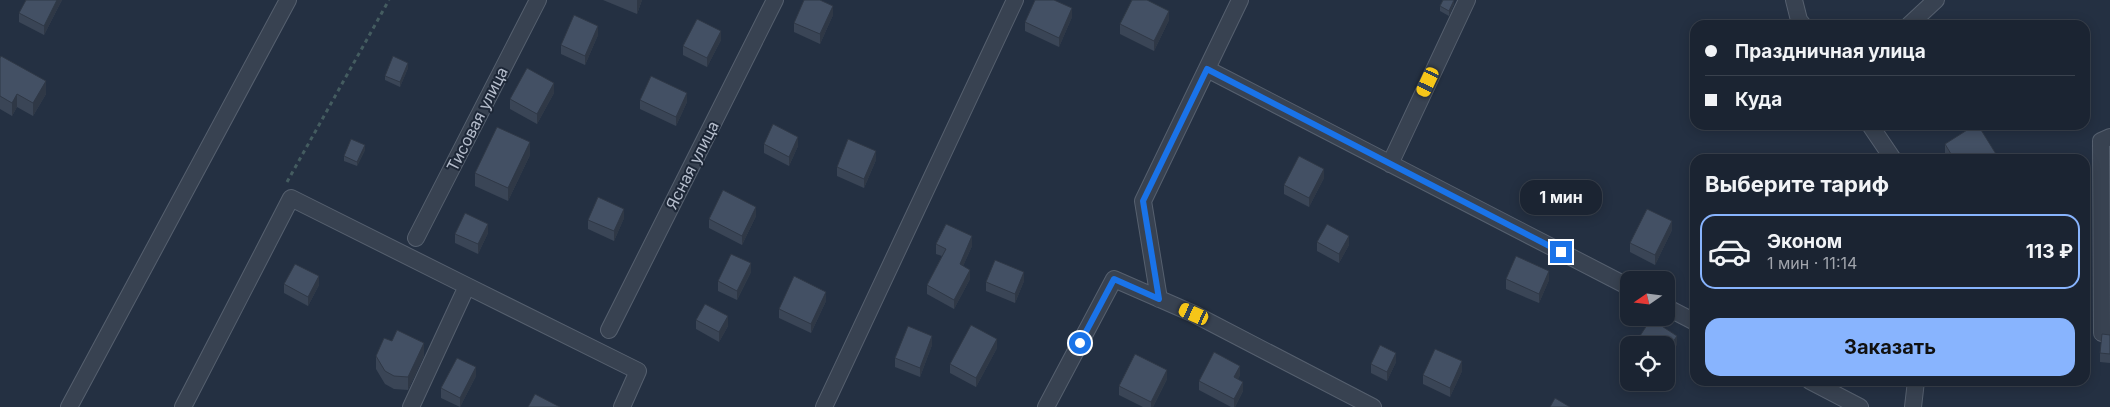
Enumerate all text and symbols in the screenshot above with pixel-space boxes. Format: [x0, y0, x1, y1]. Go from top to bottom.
text: Праздничная улица [1735, 40, 1926, 63]
street label: Тисовая улица [442, 63, 512, 175]
car [1414, 65, 1441, 99]
text: Куда [1735, 88, 1782, 111]
street label: Ясная улица [661, 117, 723, 213]
text: Выберите тариф [1705, 171, 1889, 197]
callout: 1 мин [1520, 180, 1602, 214]
text: 1 мин [1539, 187, 1583, 207]
icon: car [1707, 229, 1752, 274]
text: Эконом [1767, 230, 1842, 253]
text: 113 ₽ [2026, 240, 2073, 263]
route end [1550, 241, 1572, 263]
text: 1 мин · 11:14 [1767, 253, 1857, 273]
north arrow [1620, 271, 1675, 326]
map controls [1620, 271, 1675, 391]
car [1177, 301, 1210, 327]
button: Заказать [1705, 318, 2075, 376]
route start [1069, 332, 1091, 354]
button: locate [1620, 336, 1675, 391]

